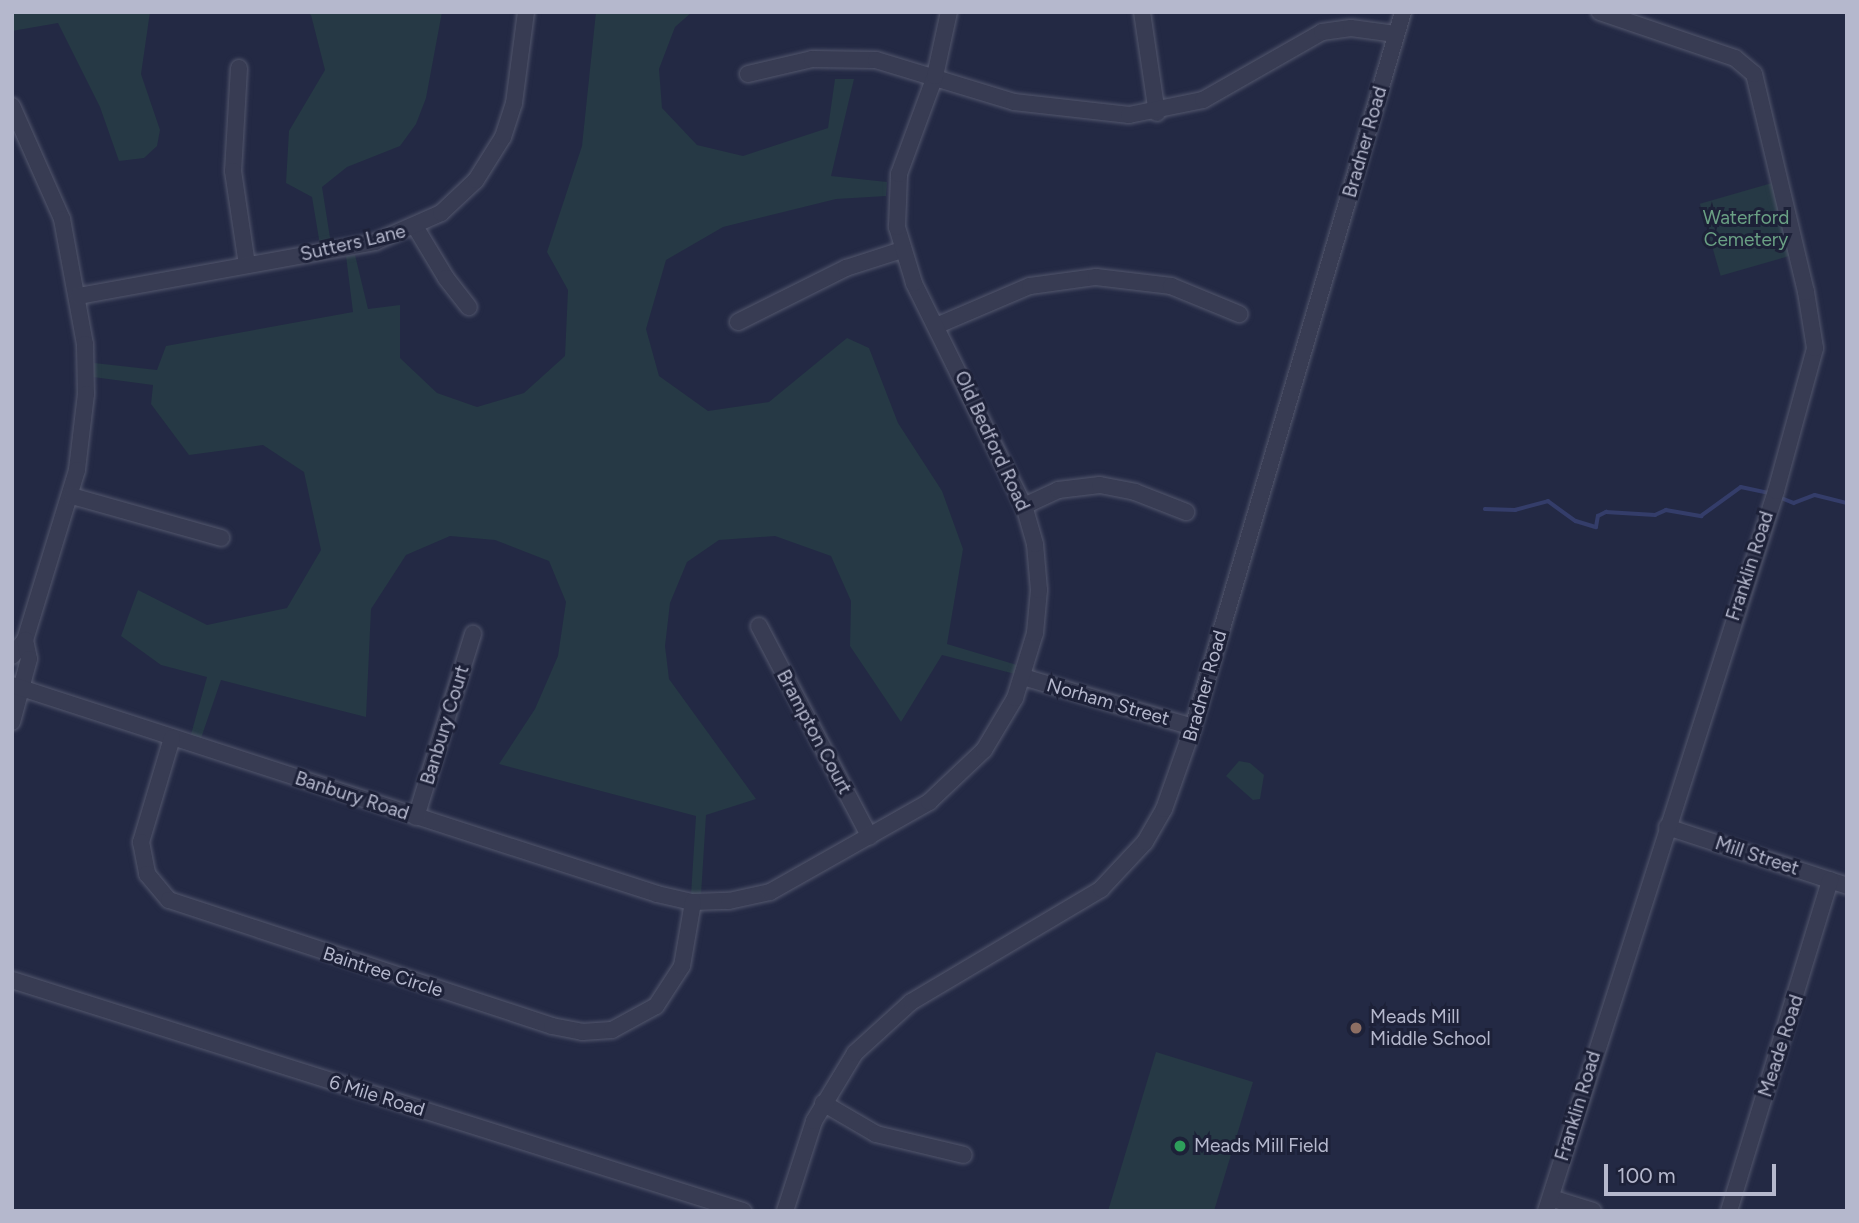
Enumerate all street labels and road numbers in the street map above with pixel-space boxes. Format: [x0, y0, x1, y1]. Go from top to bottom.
street label: Bradner Road [1338, 84, 1392, 200]
street label: Sutters Lane [298, 220, 408, 266]
street label: Old Bedford Road [950, 367, 1034, 515]
street label: Franklin Road [1722, 508, 1778, 624]
street label: Bradner Road [1178, 628, 1232, 744]
street label: Banbury Court [416, 663, 474, 787]
street label: Brampton Court [772, 666, 856, 798]
street label: Norham Street [1044, 674, 1172, 730]
street label: Banbury Road [292, 767, 412, 825]
street label: Mill Street [1712, 832, 1802, 880]
street label: Baintree Circle [320, 942, 446, 1002]
street label: Meade Road [1754, 992, 1808, 1100]
street label: Franklin Road [1550, 1048, 1606, 1164]
street label: 6 Mile Road [326, 1071, 428, 1121]

